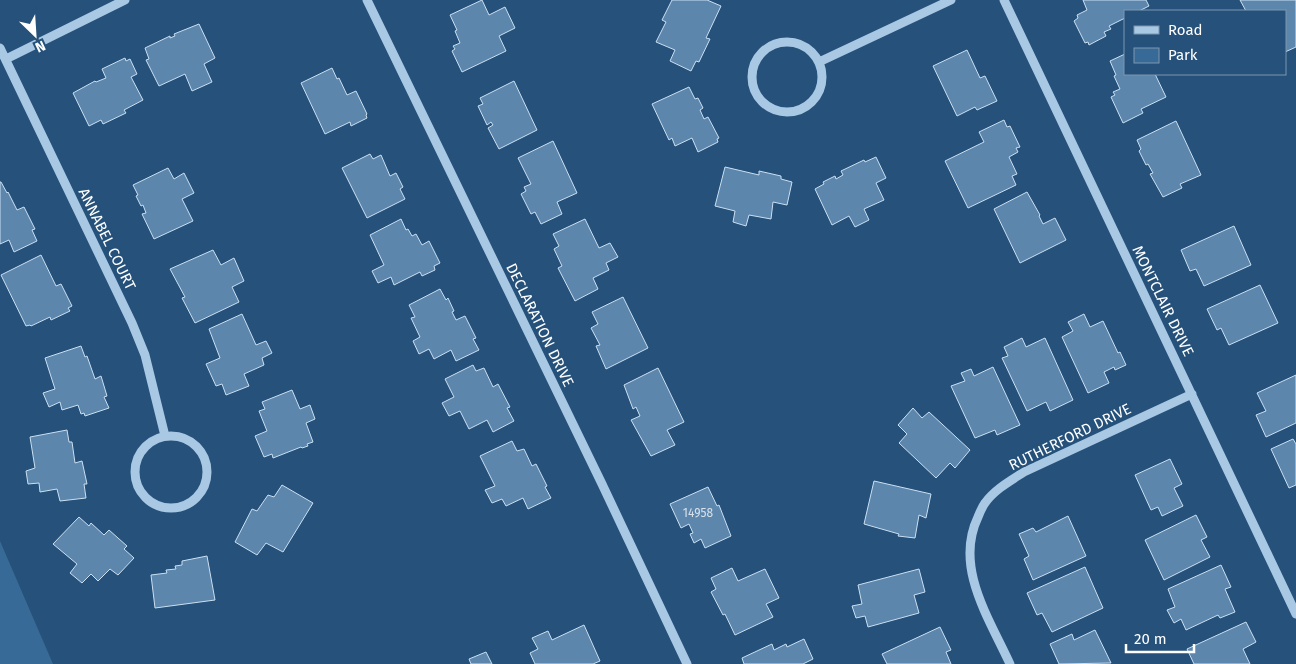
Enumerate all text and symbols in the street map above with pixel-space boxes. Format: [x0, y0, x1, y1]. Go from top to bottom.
north arrow [10, 10, 60, 60]
legend [1124, 10, 1286, 75]
text: Road [1168, 21, 1203, 39]
text: N [32, 37, 48, 56]
text: Park [1168, 46, 1198, 64]
street label: ANNABEL COURT [75, 185, 140, 293]
street label: MONTCLAIR DRIVE [1128, 243, 1198, 359]
street label: DECLARATION DRIVE [502, 260, 578, 390]
street label: RUTHERFORD DRIVE [1006, 400, 1134, 474]
house number: 14958 [683, 506, 714, 520]
scale bar [1126, 622, 1194, 654]
text: 20 m [1134, 630, 1167, 648]

